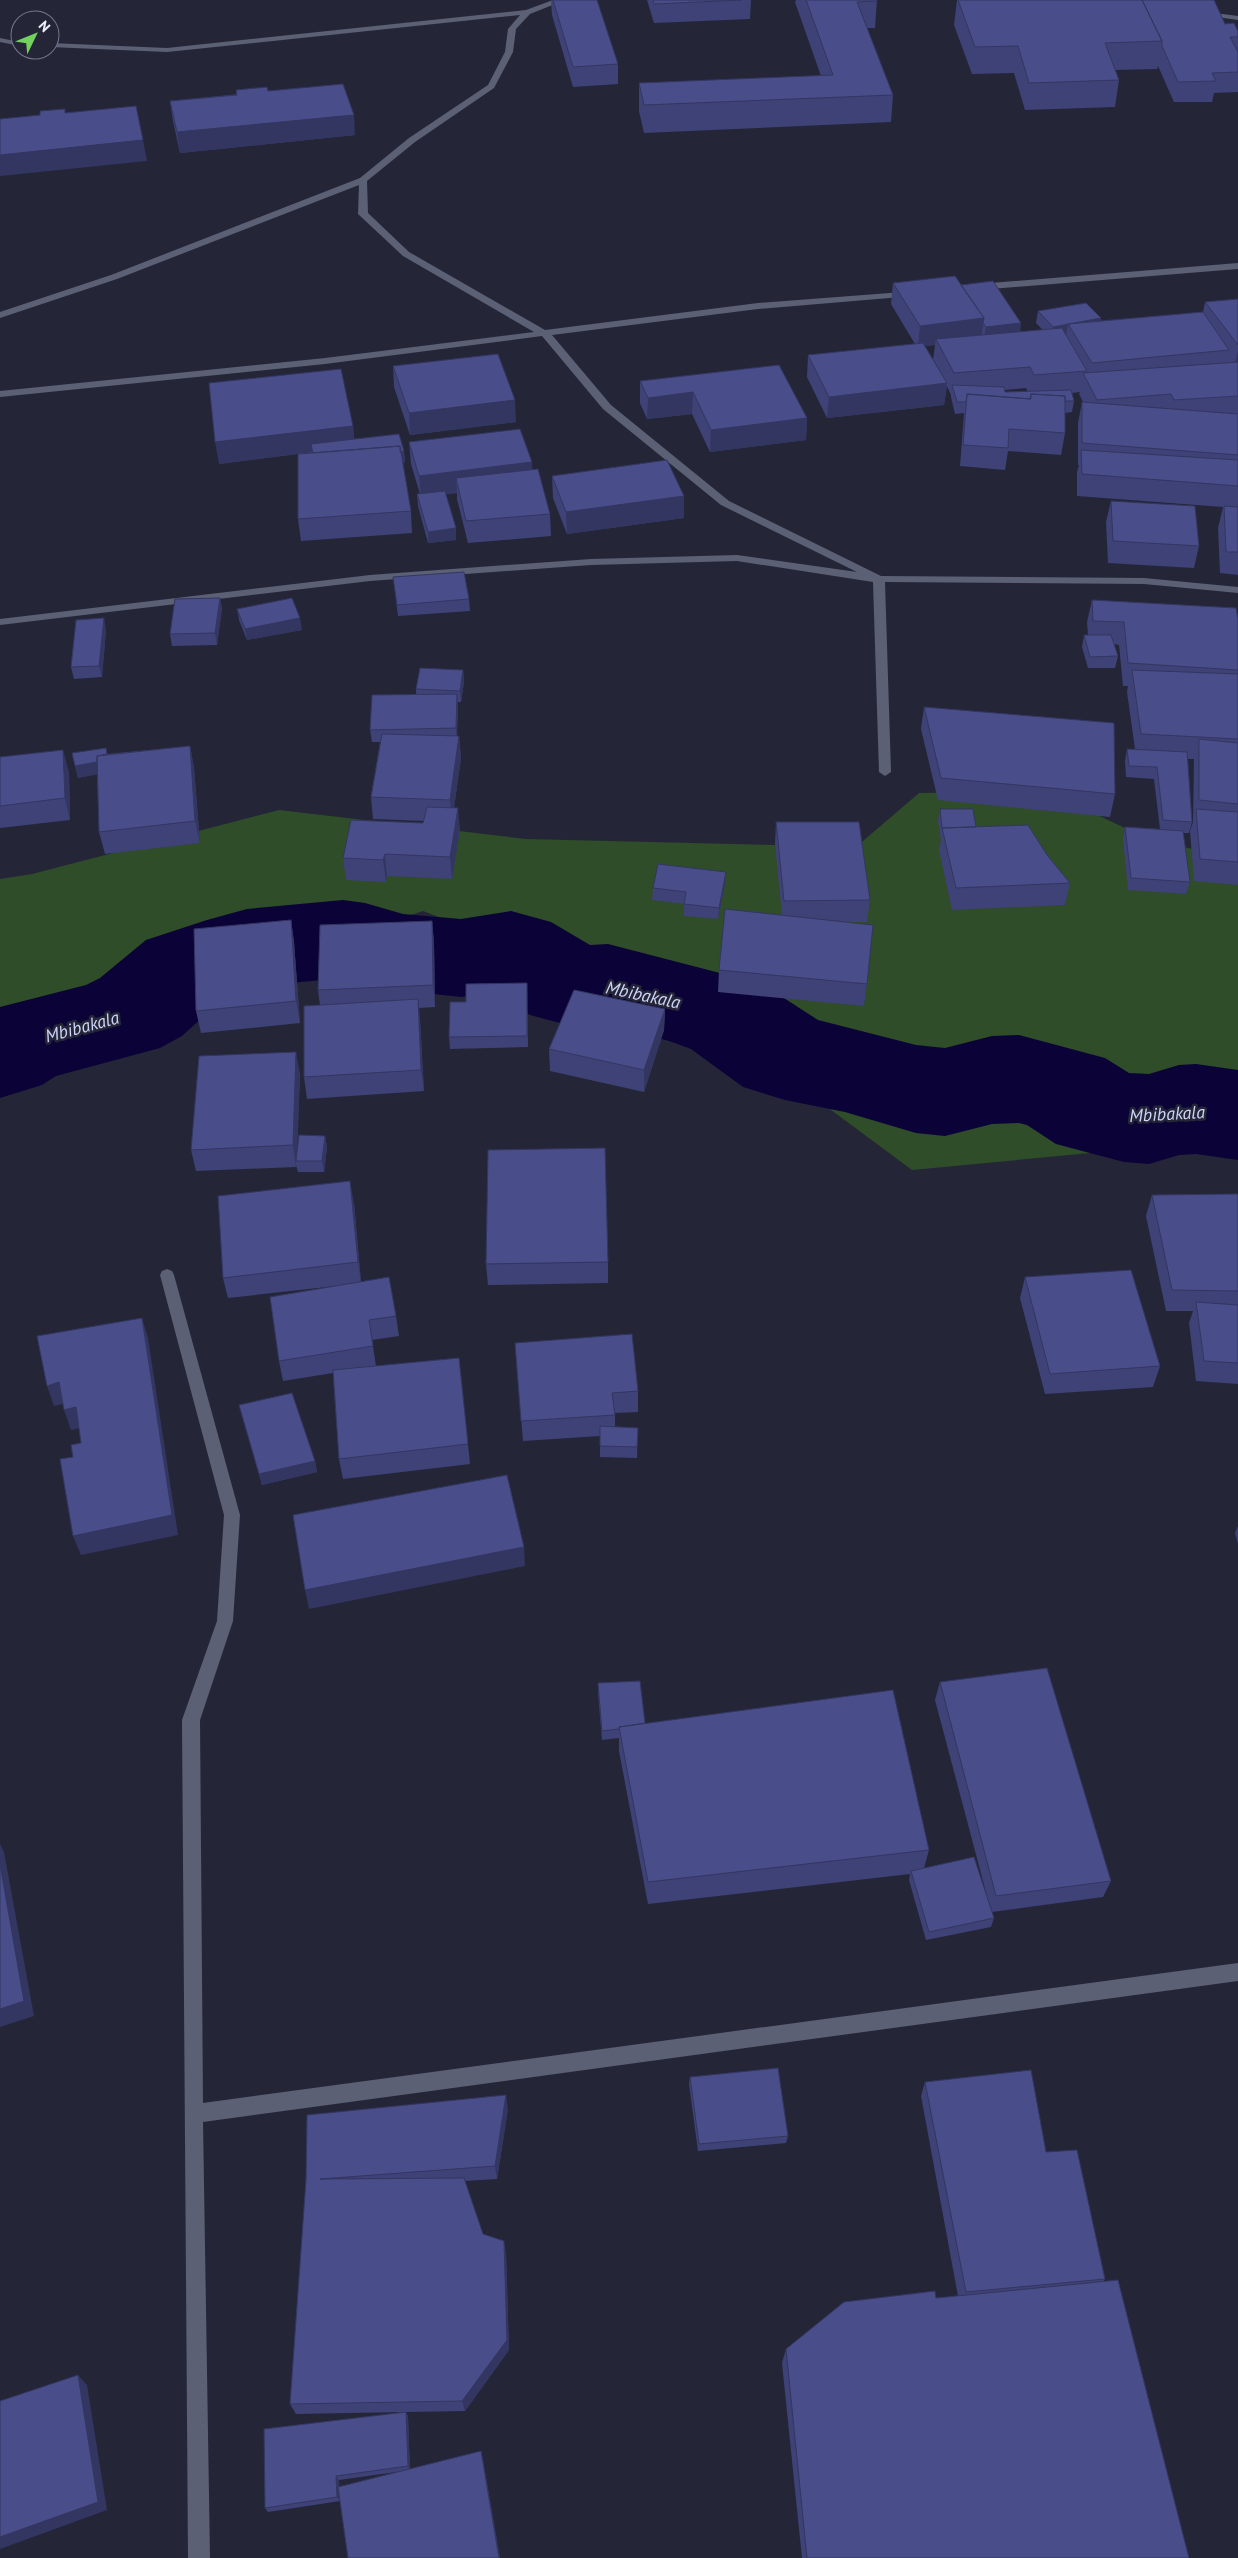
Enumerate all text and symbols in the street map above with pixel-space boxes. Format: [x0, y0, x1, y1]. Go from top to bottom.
north arrow [10, 10, 60, 60]
text: N [35, 17, 54, 36]
water label: Mbibakala [604, 975, 683, 1014]
water label: Mbibakala [42, 1006, 122, 1047]
water label: Mbibakala [1129, 1100, 1206, 1127]

